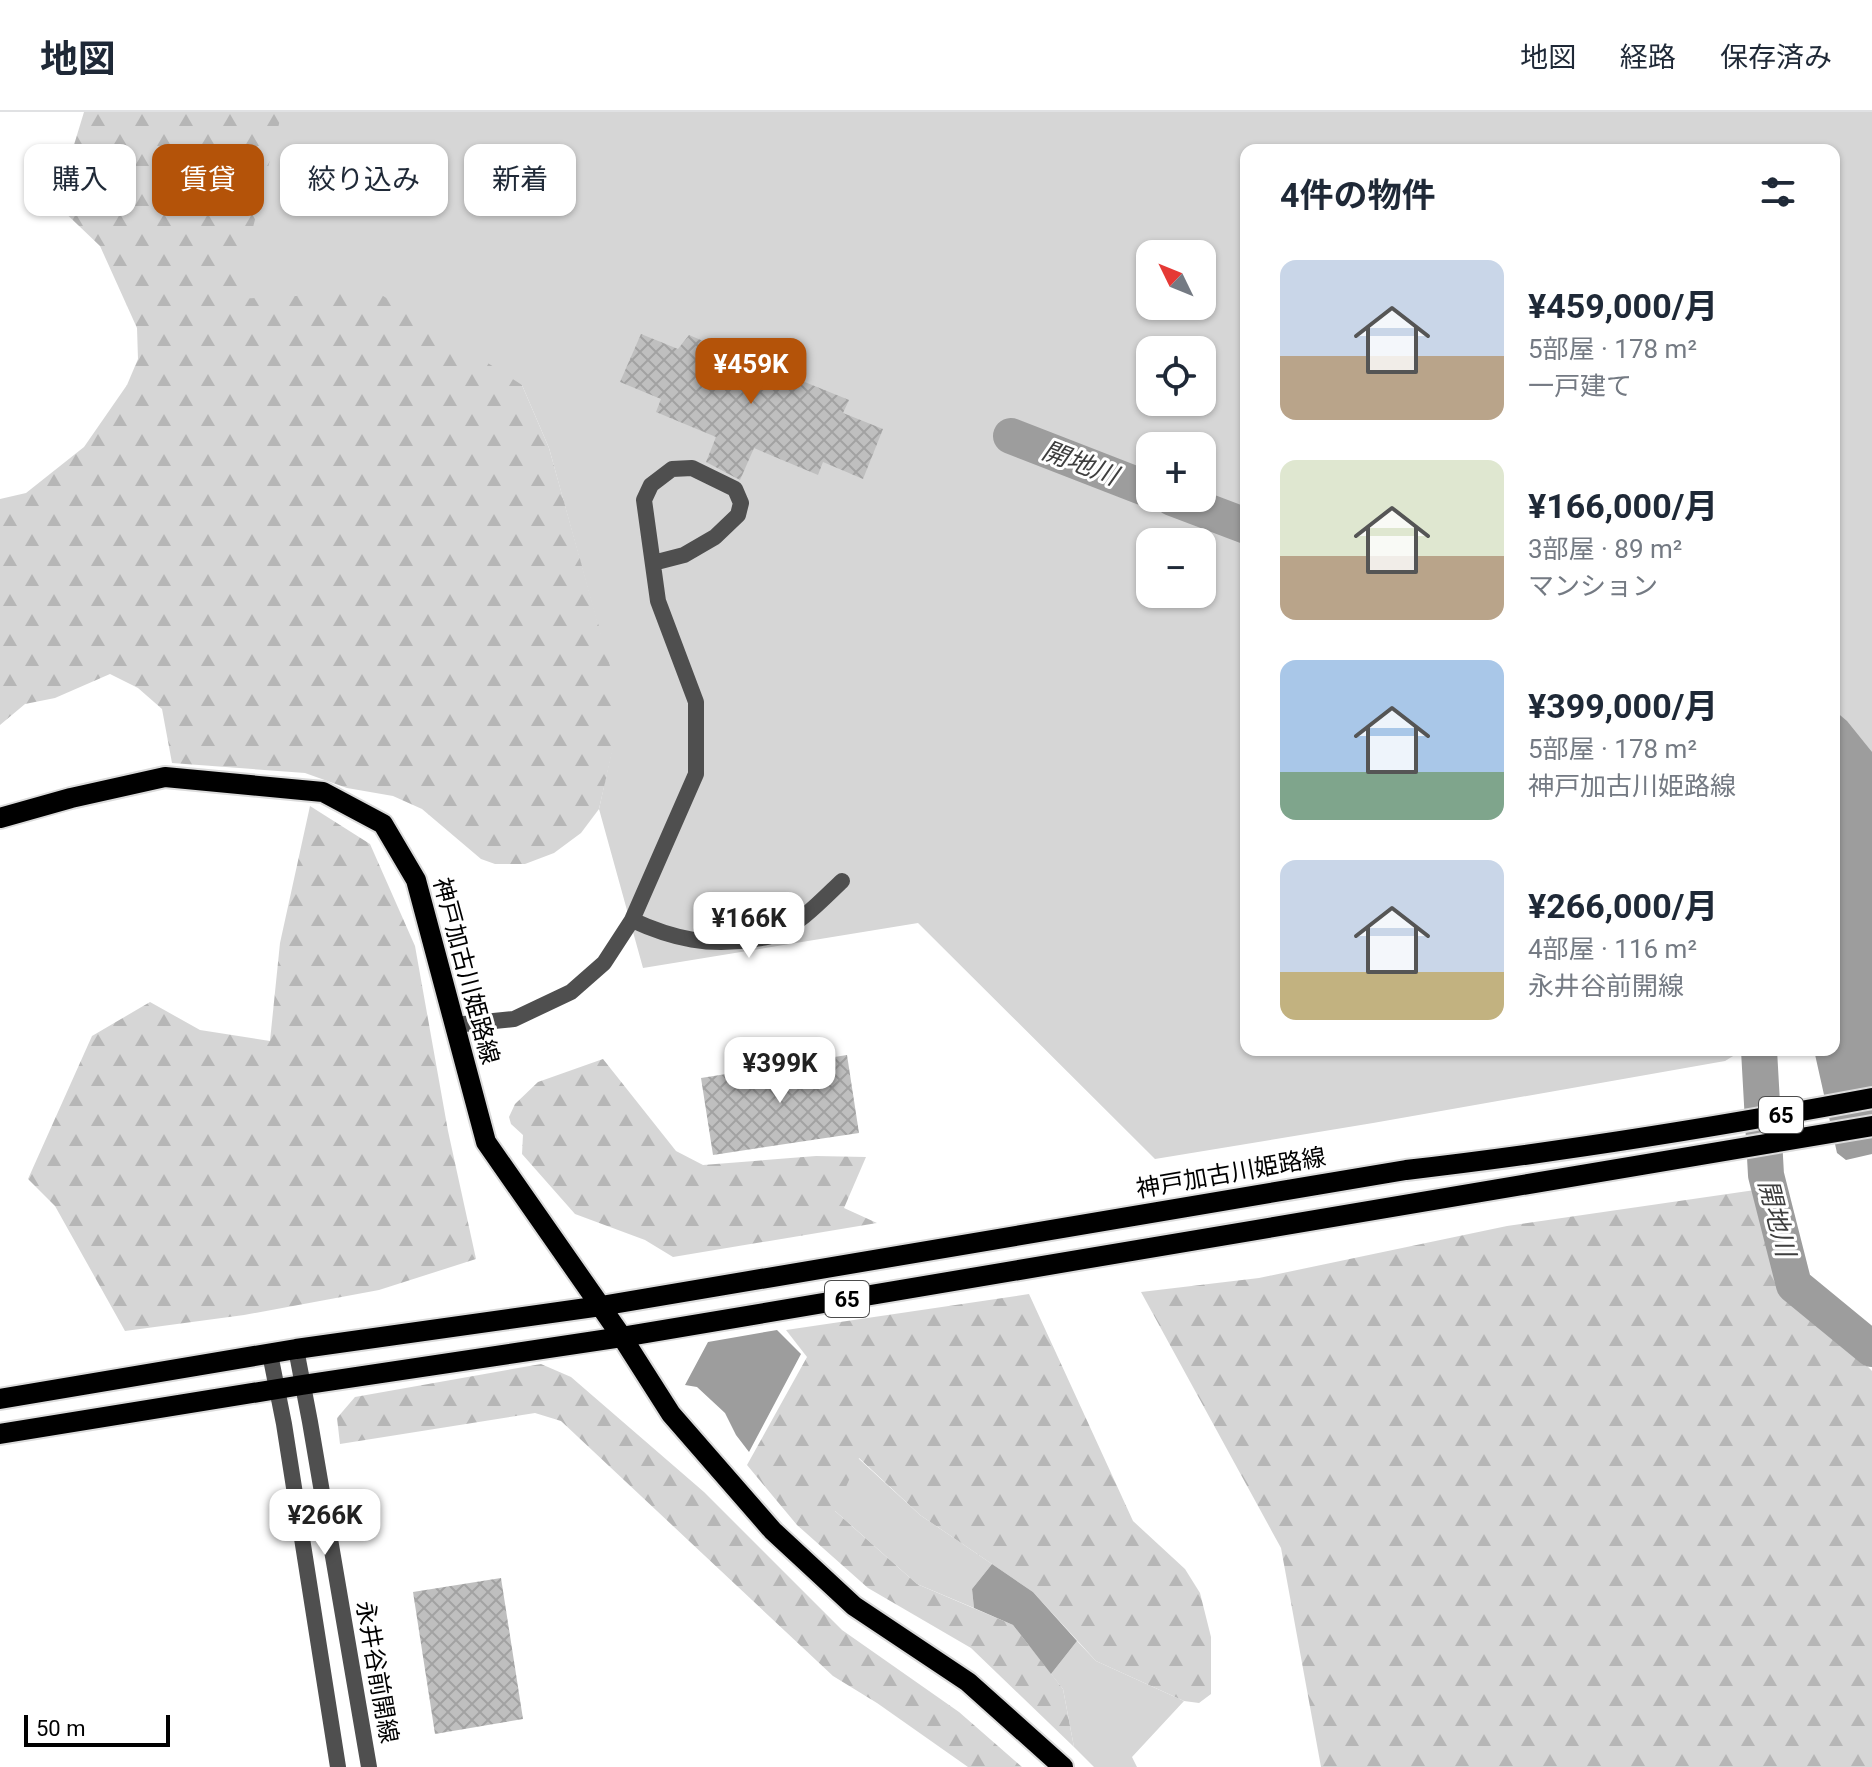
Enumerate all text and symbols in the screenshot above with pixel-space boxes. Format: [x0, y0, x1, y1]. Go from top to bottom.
text: 地図 [40, 37, 116, 81]
text: 地図 [1520, 41, 1576, 74]
text: 経路 [1620, 41, 1676, 74]
text: 保存済み [1720, 41, 1832, 74]
chip: 購入 [24, 144, 136, 216]
chip: 賃貸 [152, 144, 264, 216]
chip: 絞り込み [280, 144, 448, 216]
chip: 新着 [464, 144, 576, 216]
icon: filters [1756, 170, 1800, 214]
text: 4件の物件 [1280, 175, 1436, 215]
north arrow [1136, 240, 1216, 320]
map controls [1136, 240, 1216, 608]
text: ¥459,000/月 [1528, 286, 1718, 326]
icon: home [1344, 292, 1440, 388]
text: 5部屋 · 178 m² [1528, 334, 1697, 364]
button: locate [1136, 336, 1216, 416]
pin: ¥459K [695, 338, 807, 406]
text: ¥459K [713, 349, 789, 379]
text: 一戸建て [1528, 371, 1632, 401]
button: + [1136, 432, 1216, 512]
water label: 開地川 [1038, 435, 1125, 492]
text: ¥166,000/月 [1528, 486, 1718, 526]
icon: home [1344, 492, 1440, 588]
button: − [1136, 528, 1216, 608]
text: 3部屋 · 89 m² [1528, 534, 1682, 564]
text: マンション [1528, 571, 1658, 601]
text: ¥399,000/月 [1528, 686, 1718, 726]
icon: home [1344, 692, 1440, 788]
text: 5部屋 · 178 m² [1528, 734, 1697, 764]
text: 神戸加古川姫路線 [1528, 771, 1736, 801]
street label: 神戸加古川姫路線 [428, 875, 504, 1067]
text: ¥266,000/月 [1528, 886, 1718, 926]
pin: ¥166K [693, 892, 805, 960]
icon: home [1344, 892, 1440, 988]
text: ¥166K [711, 903, 787, 933]
text: 4部屋 · 116 m² [1528, 934, 1697, 964]
text: 永井谷前開線 [1528, 971, 1684, 1001]
pin: ¥399K [724, 1037, 836, 1105]
text: ¥399K [742, 1048, 818, 1078]
road number: 65 [1759, 1097, 1803, 1133]
street label: 神戸加古川姫路線 [1134, 1143, 1328, 1203]
water label: 開地川 [1753, 1177, 1802, 1262]
road number: 65 [825, 1281, 869, 1317]
pin: ¥266K [269, 1489, 381, 1557]
text: ¥266K [287, 1500, 363, 1530]
street label: 永井谷前開線 [351, 1599, 403, 1745]
scale bar [24, 1711, 170, 1747]
text: 50 m [36, 1716, 85, 1741]

